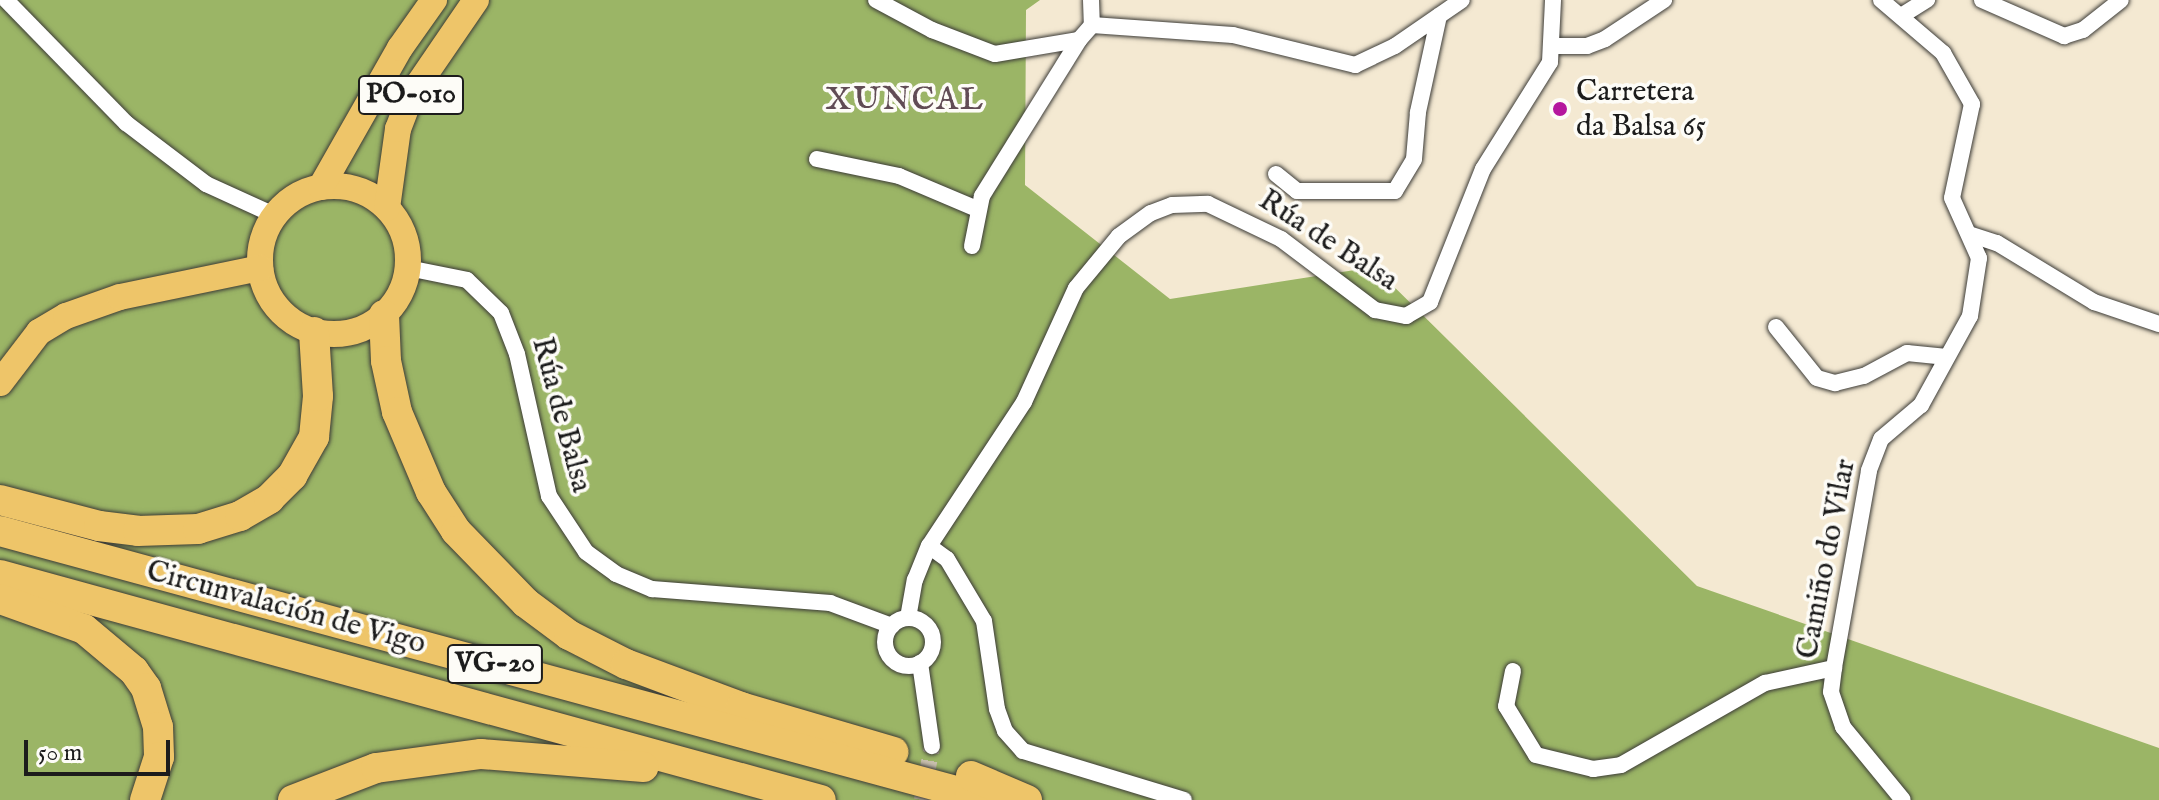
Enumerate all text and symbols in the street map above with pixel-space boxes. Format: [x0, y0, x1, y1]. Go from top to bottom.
road number: PO-010 [357, 71, 465, 119]
place label: Carretera da Balsa 65 [1576, 74, 1706, 144]
district label: XUNCAL [825, 82, 985, 120]
marker: Carretera da Balsa 65 [1551, 100, 1569, 118]
street label: Rúa de Balsa [1252, 183, 1404, 299]
street label: Rúa de Balsa [523, 334, 599, 496]
street label: Camiño do Vilar [1790, 456, 1864, 662]
street label: Circunvalación de Vigo [143, 553, 429, 663]
road number: VG-20 [445, 640, 545, 688]
scale bar [28, 724, 174, 774]
text: 50 m [38, 738, 82, 769]

